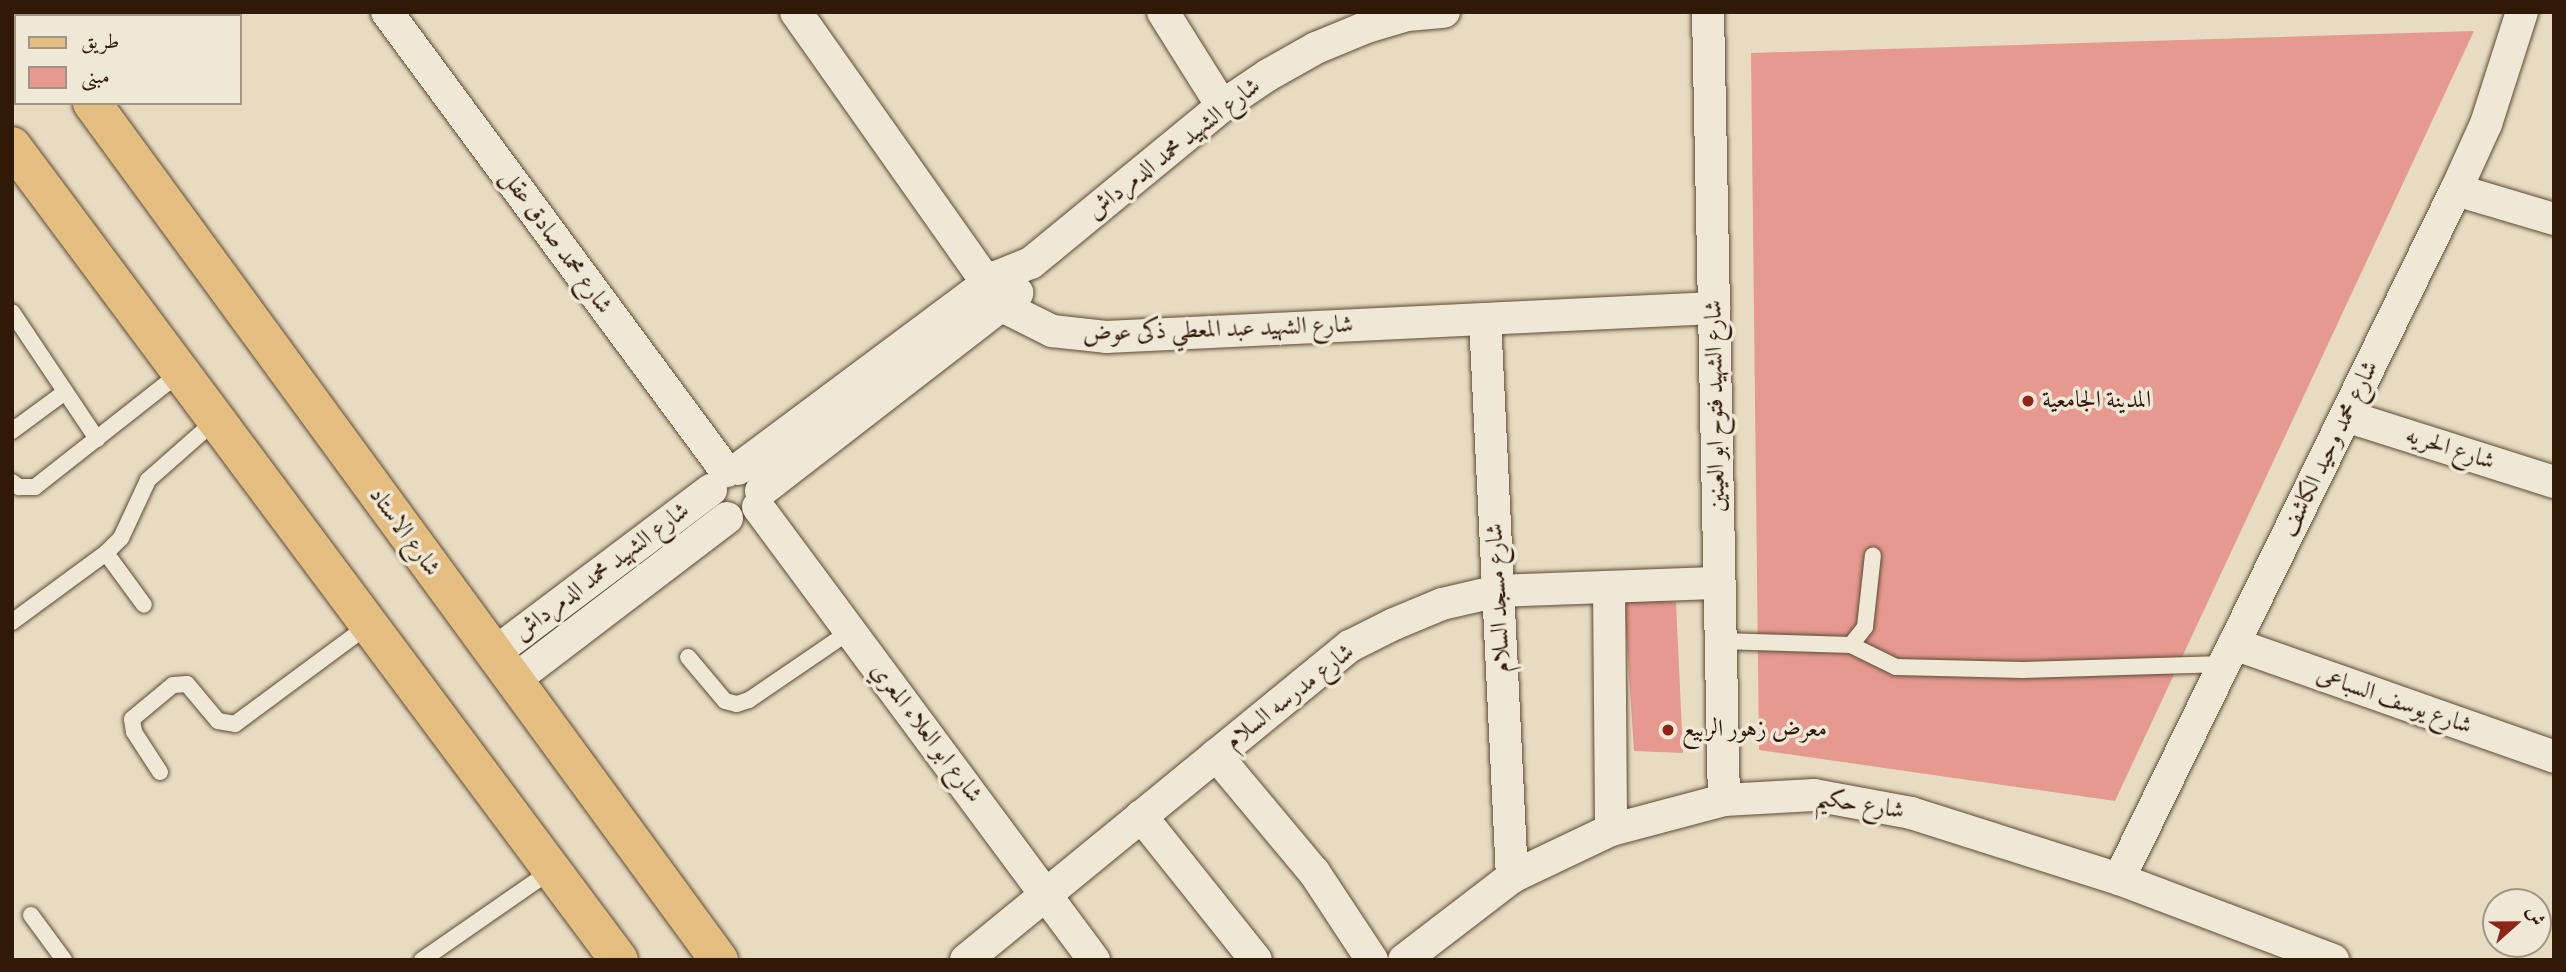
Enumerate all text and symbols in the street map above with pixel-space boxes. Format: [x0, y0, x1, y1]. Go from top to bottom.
legend [14, 14, 242, 105]
text: طريق [81, 29, 119, 55]
text: مبنى [81, 64, 110, 90]
street label: شارع الشهيد محمد الدمرداش [1081, 72, 1267, 226]
street label: شارع محمد صادق عقل [494, 164, 618, 320]
street label: شارع الشهيد فتوح ابو العينين [1700, 300, 1732, 512]
street label: شارع الشهيد عبد المعطي ذكى عوض [1082, 311, 1354, 349]
street label: شارع محمد وحيد الكاشف [2275, 356, 2385, 542]
place label: المدينة الجامعية [2042, 387, 2151, 415]
marker: المدينة الجامعية [2020, 393, 2036, 409]
street label: شارع الحريه [2402, 421, 2498, 477]
street label: شارع الاستاد [362, 482, 446, 582]
street label: شارع الشهيد محمد الدمرداش [509, 497, 695, 647]
street label: شارع مسجد السلام [1481, 523, 1517, 673]
street label: شارع مدرسه السلام [1220, 638, 1360, 756]
street label: شارع ابو العلاء المعري [864, 657, 988, 809]
street label: شارع يوسف السباعى [2312, 661, 2476, 741]
place label: معرض زهور الربيع [1682, 716, 1827, 744]
marker: معرض زهور الربيع [1660, 722, 1676, 738]
street label: شارع حكيم [1814, 784, 1906, 826]
north arrow [2482, 888, 2552, 958]
text: ش [2521, 903, 2549, 929]

